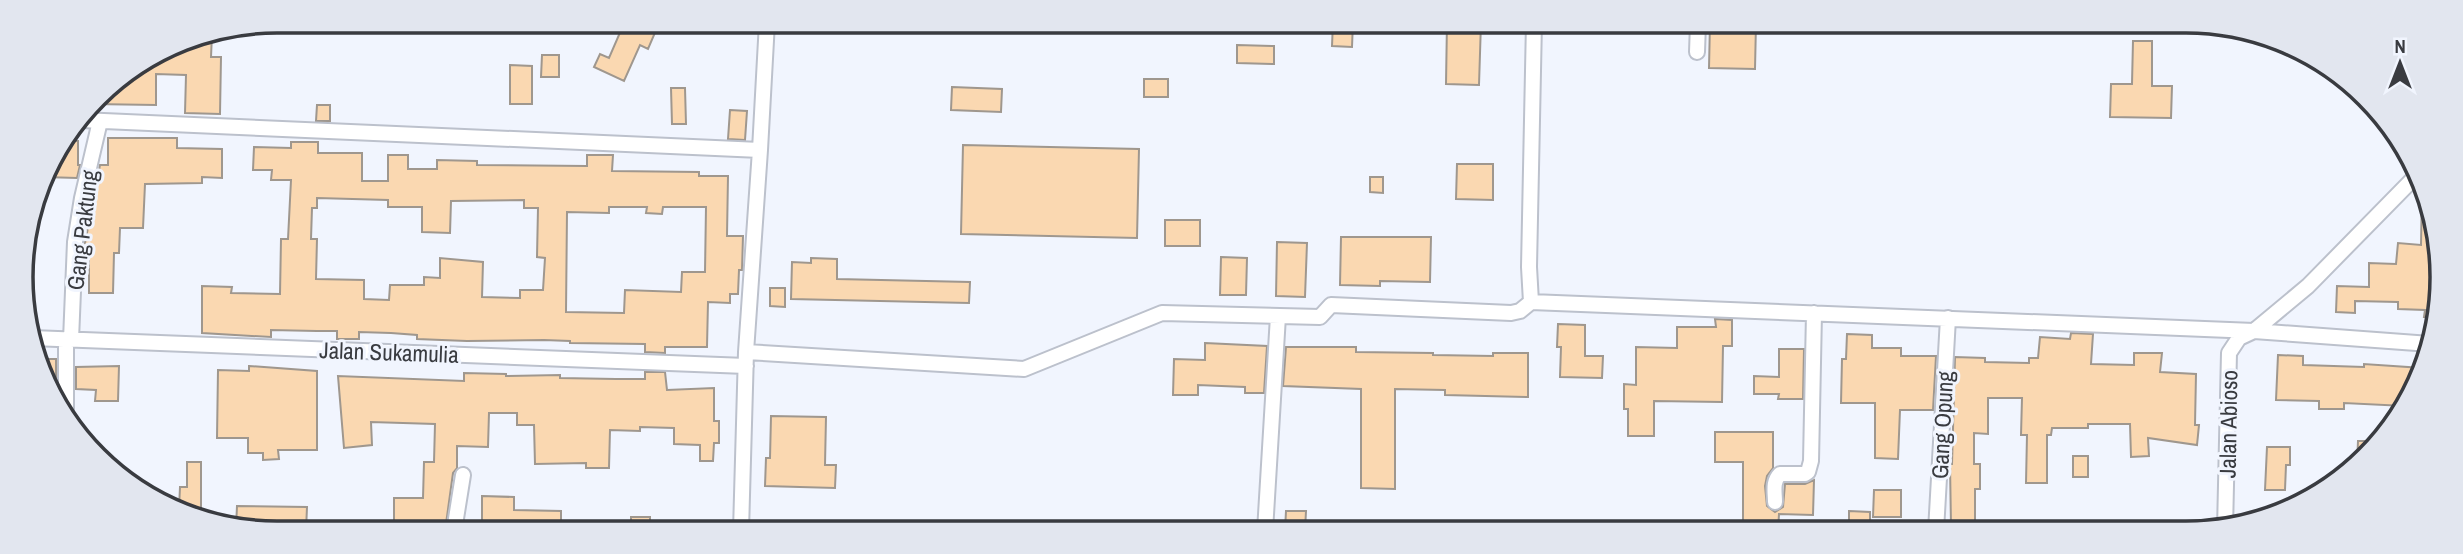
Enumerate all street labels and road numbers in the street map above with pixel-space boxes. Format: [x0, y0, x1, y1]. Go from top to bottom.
street label: Gang Paktung [59, 168, 105, 292]
street label: Jalan Sukamulia [319, 334, 460, 370]
street label: Gang Opung [1924, 370, 1960, 480]
street label: Jalan Abioso [2212, 370, 2244, 478]

